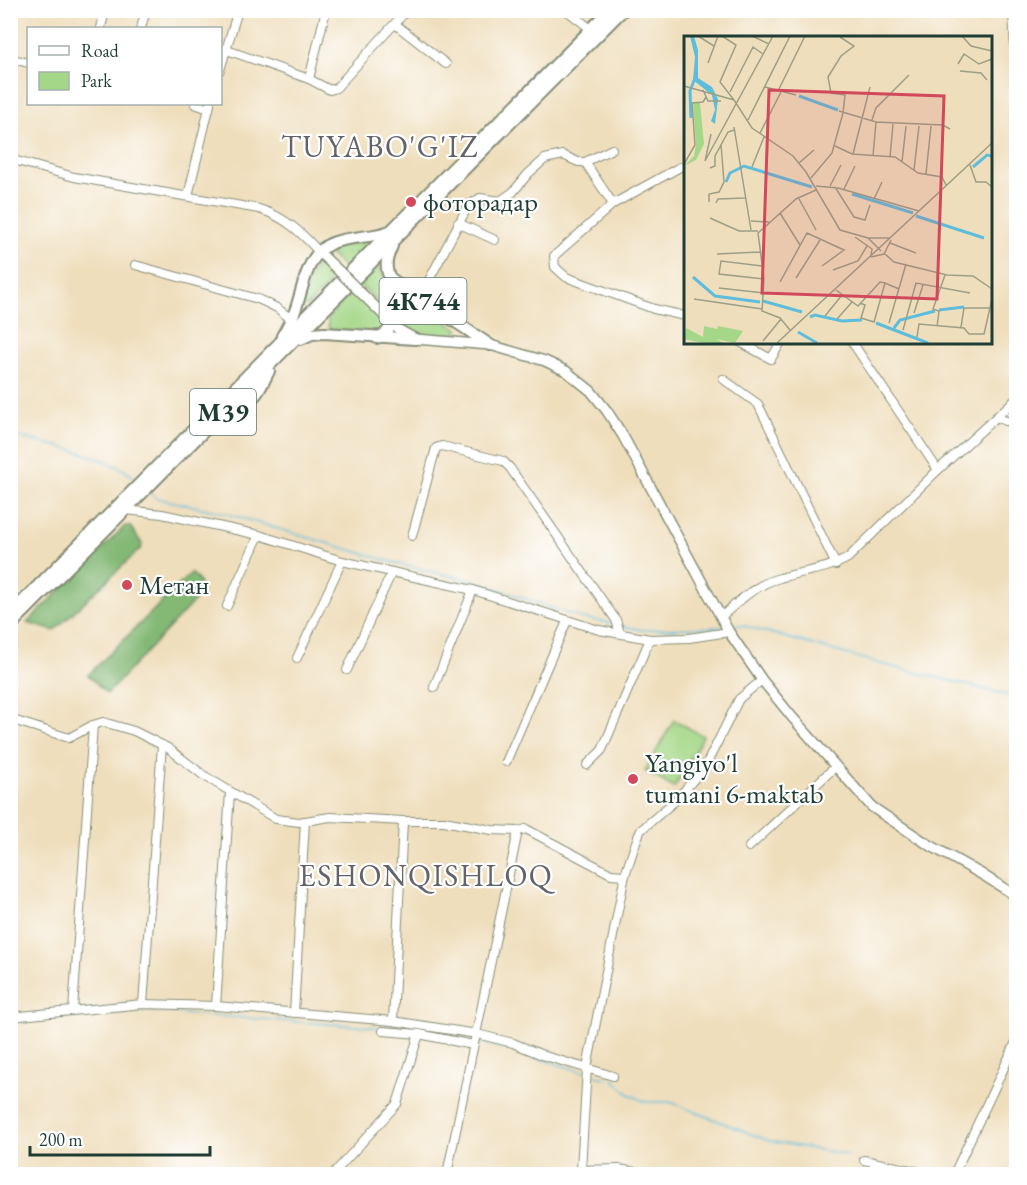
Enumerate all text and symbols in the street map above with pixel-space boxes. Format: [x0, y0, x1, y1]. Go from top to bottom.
legend [27, 27, 222, 105]
inset map [684, 36, 991, 344]
text: Road [81, 39, 120, 62]
text: Park [81, 69, 112, 92]
district label: TUYABO'G'IZ [281, 127, 479, 166]
place label: фоторадар [423, 184, 538, 219]
marker: фоторадар [404, 195, 418, 209]
road number: 4К744 [380, 278, 466, 324]
road number: M39 [190, 389, 256, 435]
place label: Метан [139, 567, 209, 602]
marker: Метан [120, 578, 134, 592]
place label: Yangiyo'l tumani 6-maktab [645, 745, 824, 811]
marker: Yangiyo'l tumani 6-maktab [626, 772, 640, 786]
district label: ESHONQISHLOQ [299, 856, 556, 895]
scale bar [30, 1119, 210, 1157]
text: 200 m [39, 1128, 83, 1151]

